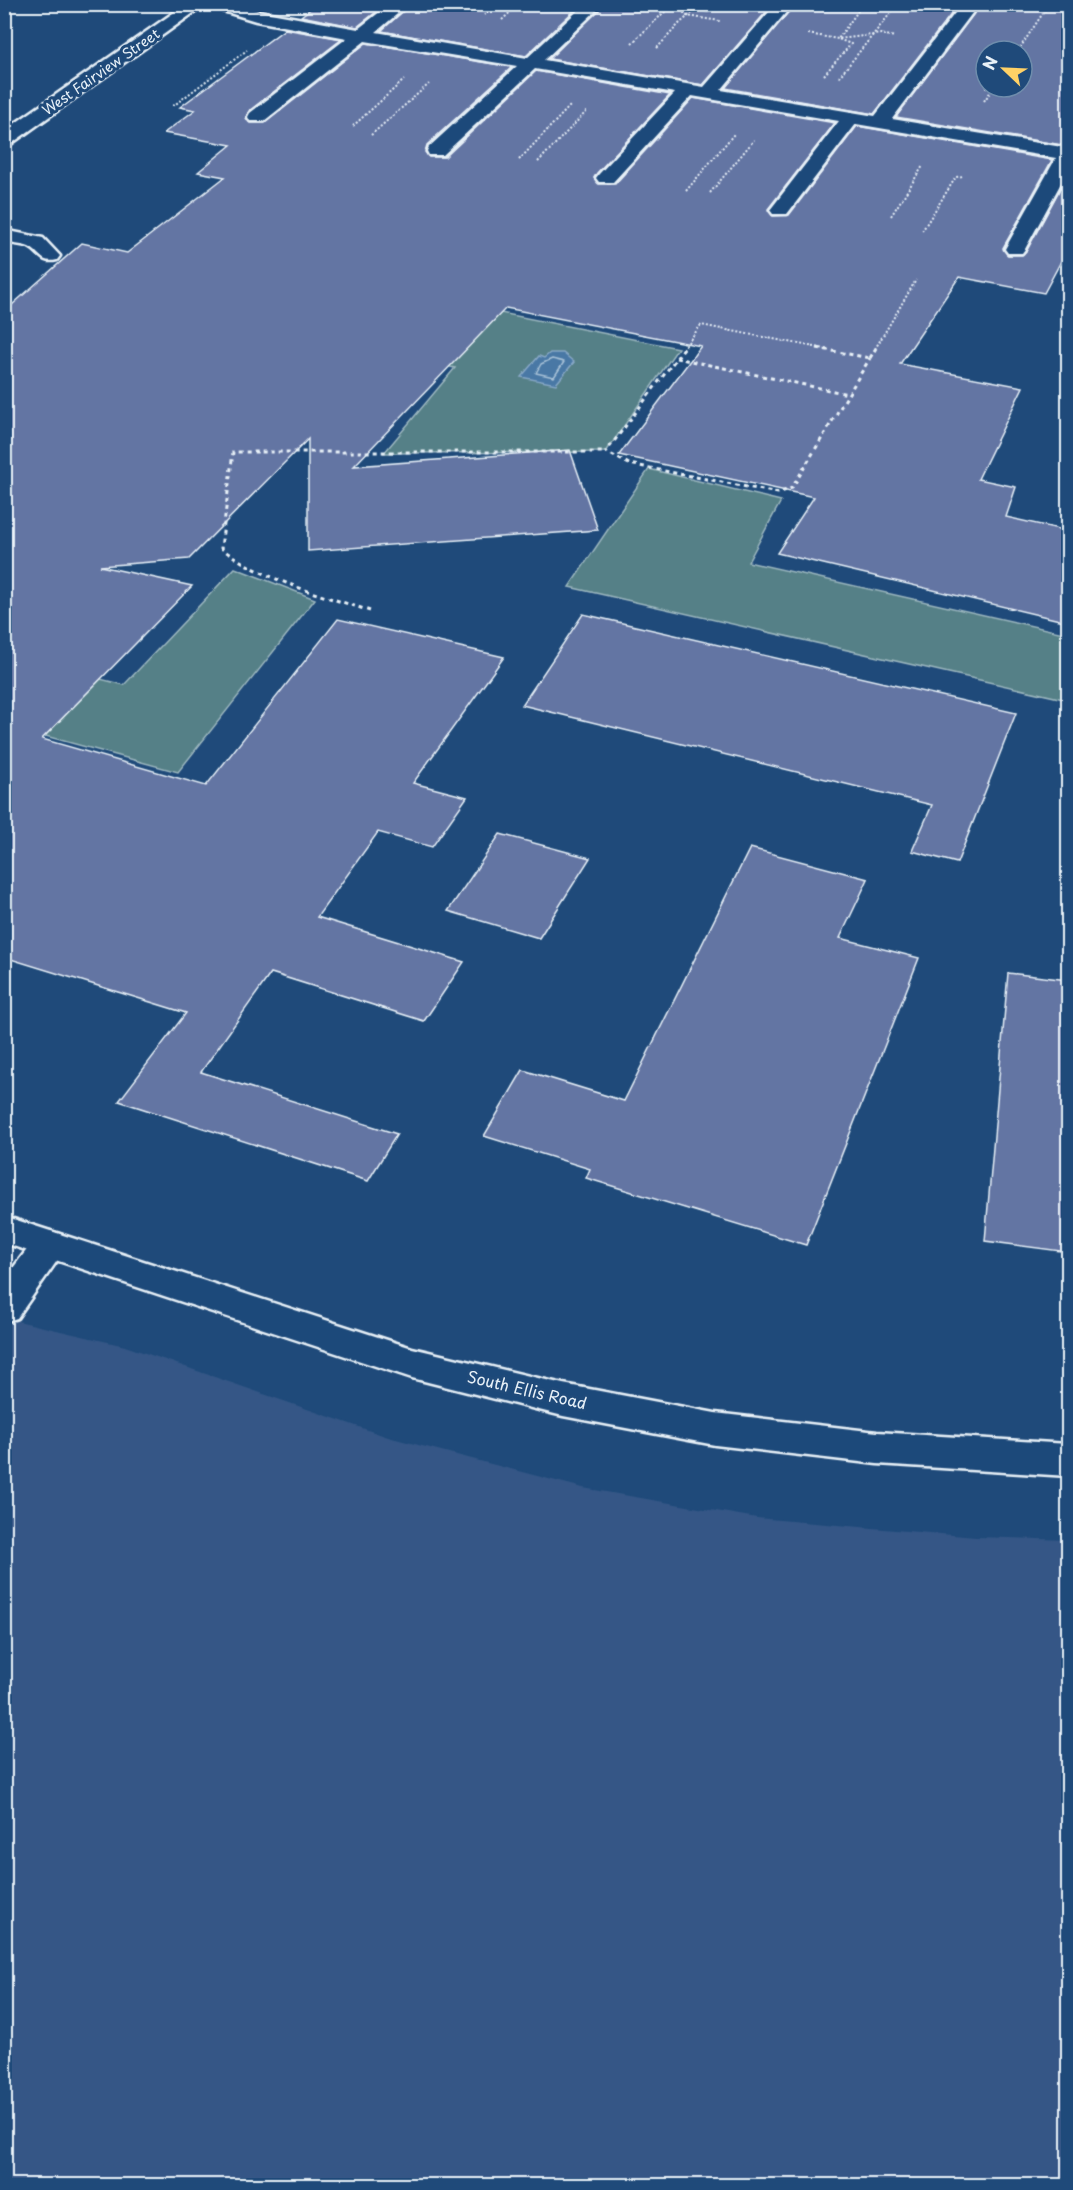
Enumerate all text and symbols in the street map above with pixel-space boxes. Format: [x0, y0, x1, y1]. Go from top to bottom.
street label: West Fairview Street [38, 23, 164, 120]
north arrow [974, 39, 1034, 99]
text: N [976, 52, 1003, 73]
street label: South Ellis Road [465, 1364, 589, 1414]

